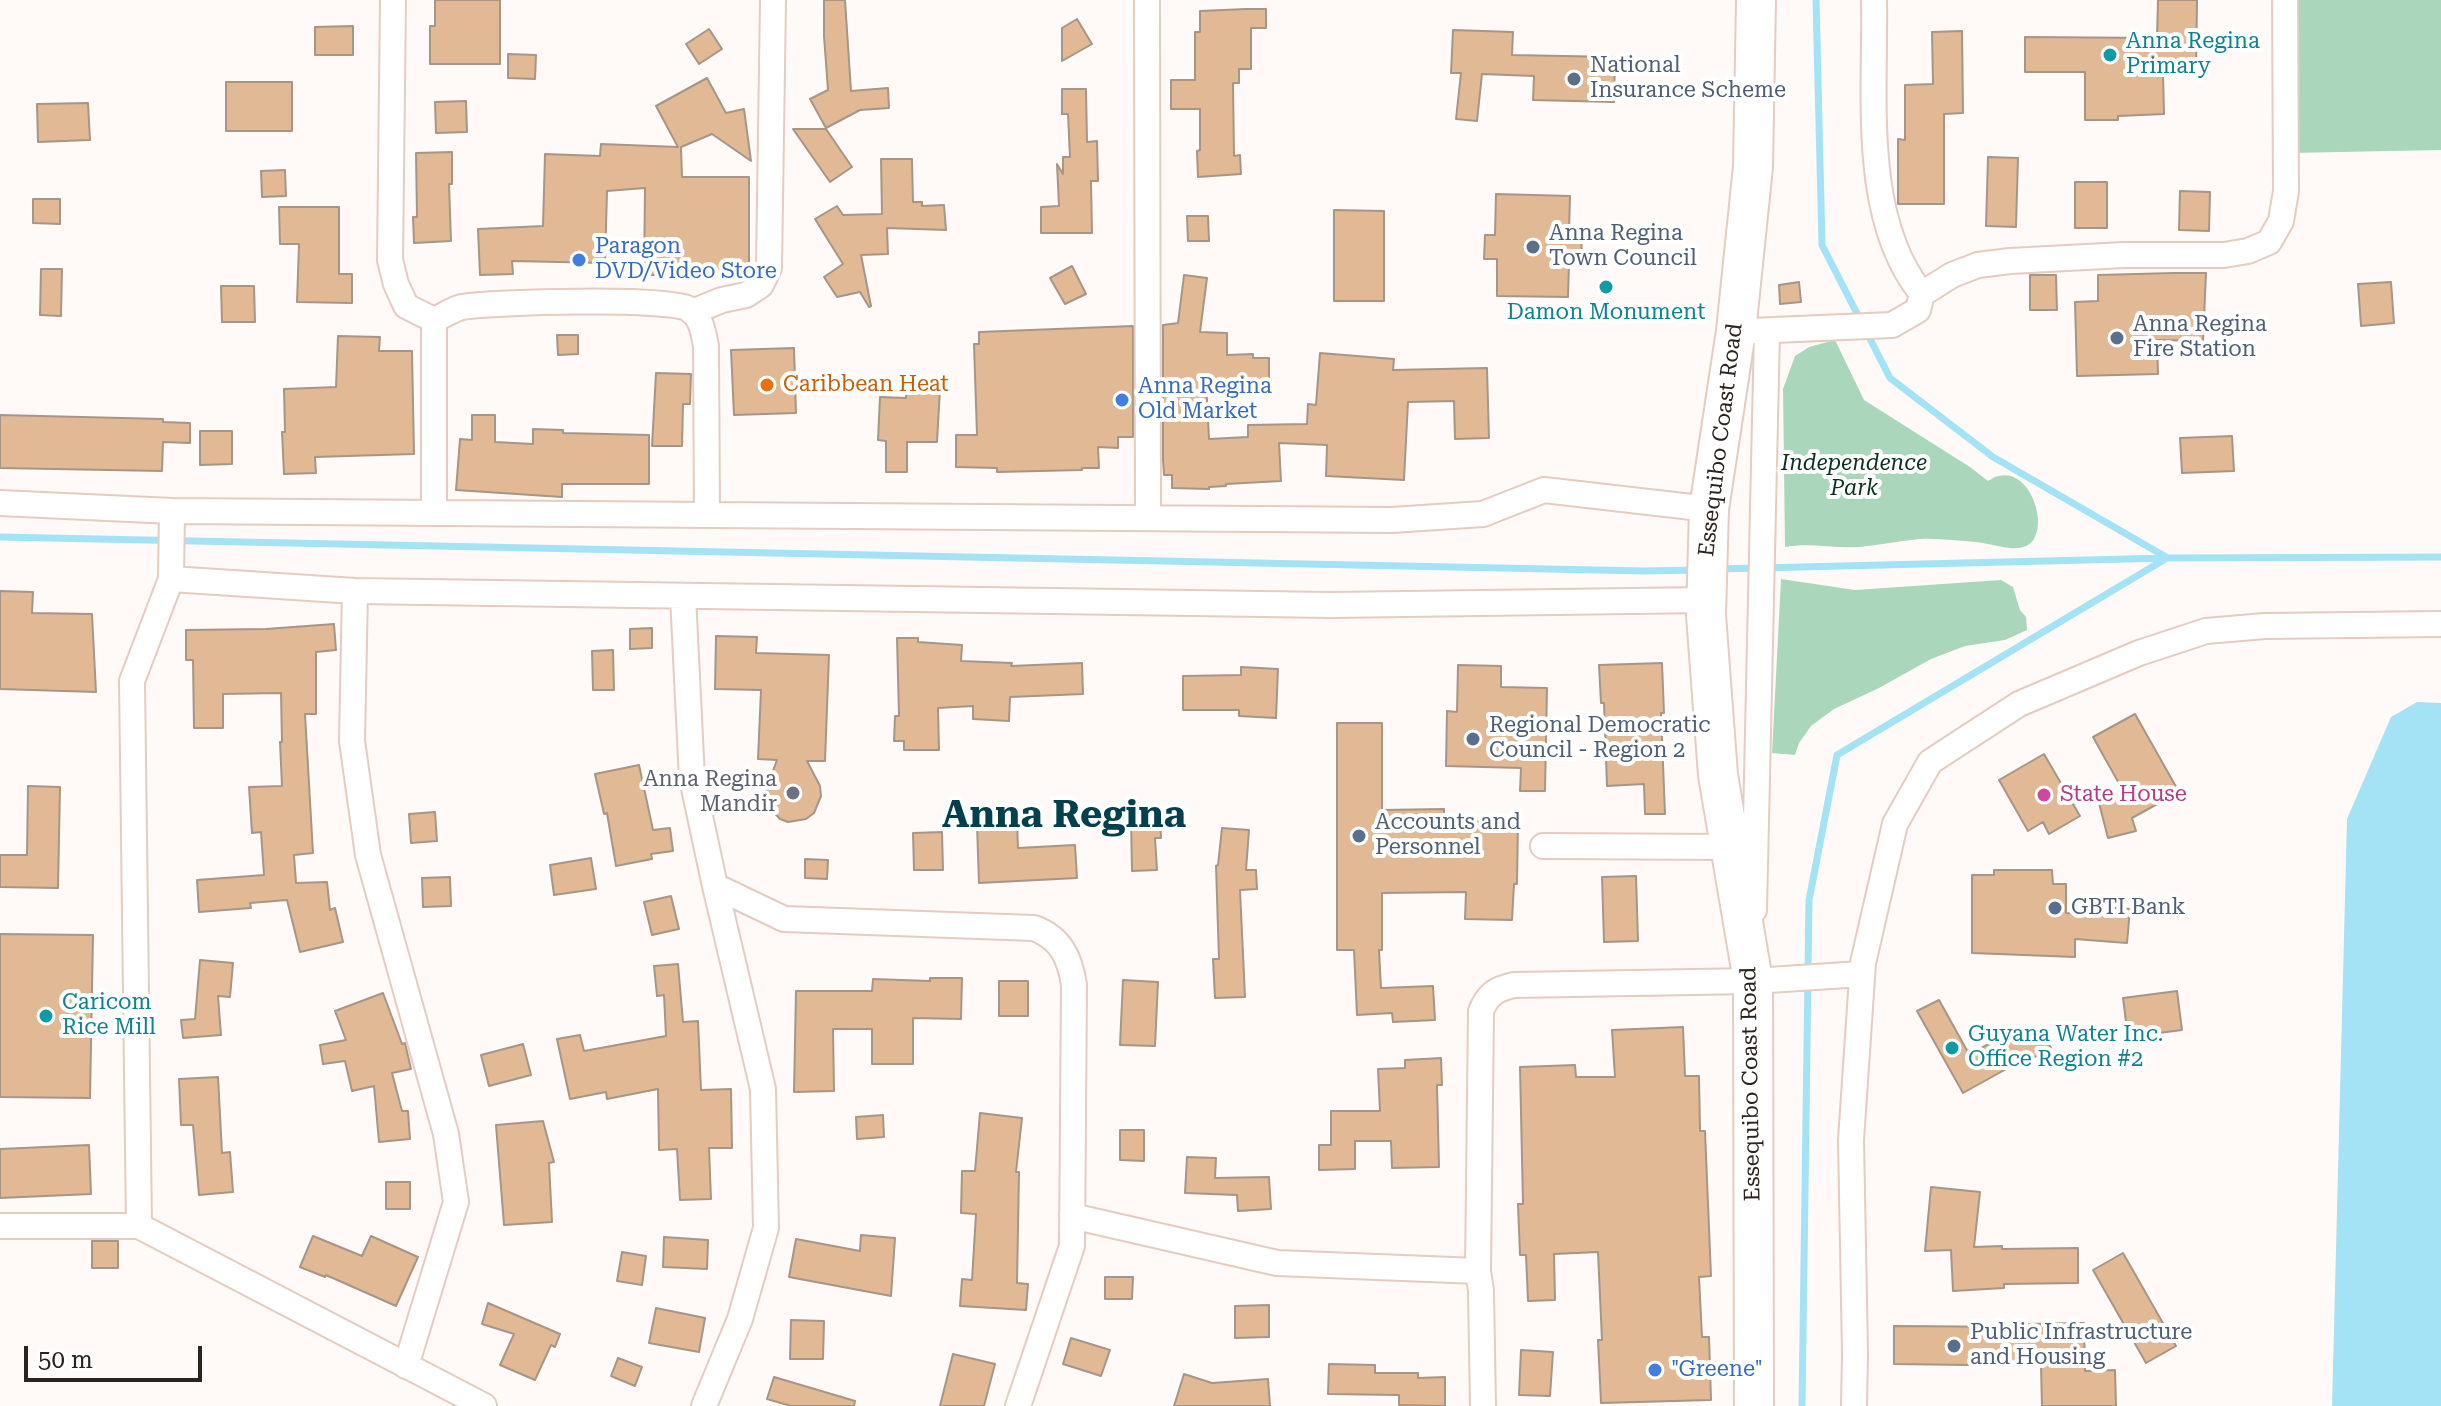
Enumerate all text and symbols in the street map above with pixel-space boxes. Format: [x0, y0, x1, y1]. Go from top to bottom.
place label: Anna Regina Primary [2126, 29, 2260, 80]
marker: Anna Regina Primary [2101, 46, 2119, 64]
place label: National Insurance Scheme [1590, 53, 1786, 104]
marker: National Insurance Scheme [1565, 70, 1583, 88]
place label: Anna Regina Town Council [1549, 221, 1697, 272]
place label: Paragon DVD/Video Store [595, 234, 777, 286]
marker: Anna Regina Town Council [1524, 238, 1542, 256]
marker: Paragon DVD/Video Store [570, 251, 588, 269]
marker: Damon Monument [1597, 278, 1615, 296]
place label: Damon Monument [1507, 300, 1705, 326]
place label: Anna Regina Fire Station [2133, 312, 2267, 364]
street label: Essequibo Coast Road [1694, 322, 1748, 558]
marker: Anna Regina Fire Station [2108, 329, 2126, 347]
place label: Caribbean Heat [783, 372, 949, 398]
place label: Anna Regina Old Market [1138, 374, 1272, 426]
marker: Caribbean Heat [758, 376, 776, 394]
marker: Anna Regina Old Market [1113, 391, 1131, 409]
park label: Independence Park [1781, 451, 1927, 502]
place label: Regional Democratic Council - Region 2 [1489, 713, 1711, 764]
marker: Regional Democratic Council - Region 2 [1464, 730, 1482, 748]
place label: Anna Regina Mandir [643, 767, 777, 818]
place label: State House [2060, 782, 2187, 808]
marker: Anna Regina Mandir [784, 784, 802, 802]
marker: State House [2035, 786, 2053, 804]
district label: Anna Regina [942, 793, 1186, 839]
place label: Accounts and Personnel [1375, 810, 1521, 862]
marker: Accounts and Personnel [1350, 827, 1368, 845]
place label: GBTI Bank [2071, 895, 2185, 921]
marker: GBTI Bank [2046, 899, 2064, 917]
street label: Essequibo Coast Road [1736, 967, 1766, 1201]
place label: Caricom Rice Mill [62, 990, 156, 1042]
marker: Caricom Rice Mill [37, 1007, 55, 1025]
place label: Guyana Water Inc. Office Region #2 [1968, 1022, 2164, 1074]
marker: Guyana Water Inc. Office Region #2 [1943, 1039, 1961, 1057]
place label: Public Infrastructure and Housing [1970, 1320, 2192, 1372]
scale bar [28, 1330, 206, 1380]
marker: Public Infrastructure and Housing [1945, 1337, 1963, 1355]
text: 50 m [38, 1346, 93, 1374]
place label: "Greene" [1671, 1357, 1763, 1383]
marker: "Greene" [1646, 1361, 1664, 1379]

